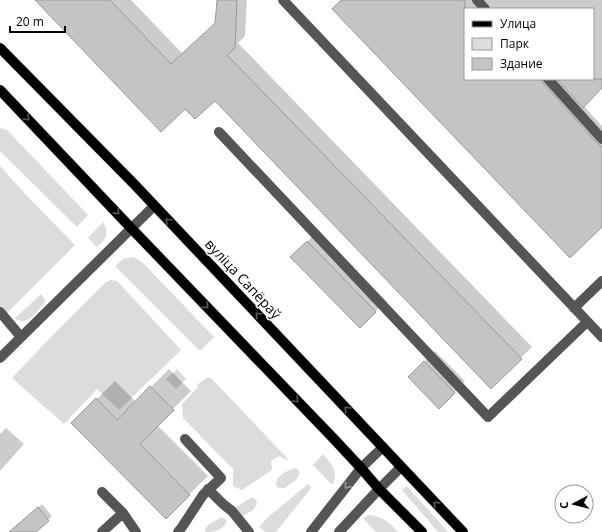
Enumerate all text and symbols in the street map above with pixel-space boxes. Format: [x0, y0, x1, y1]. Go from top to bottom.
scale bar [10, 8, 65, 34]
legend [464, 8, 594, 80]
text: 20 m [16, 13, 44, 30]
text: Улица [500, 15, 536, 32]
text: Парк [500, 35, 530, 52]
text: Здание [500, 55, 543, 72]
one-way arrow [22, 113, 30, 121]
one-way arrow [112, 207, 119, 215]
one-way arrow [165, 218, 173, 226]
street label: вуліца Сапёраў [201, 234, 286, 324]
one-way arrow [201, 301, 209, 309]
one-way arrow [255, 312, 262, 320]
one-way arrow [292, 395, 299, 403]
one-way arrow [344, 406, 352, 414]
one-way arrow [345, 481, 352, 489]
north arrow [554, 484, 594, 524]
one-way arrow [434, 501, 441, 509]
text: С [556, 501, 571, 510]

